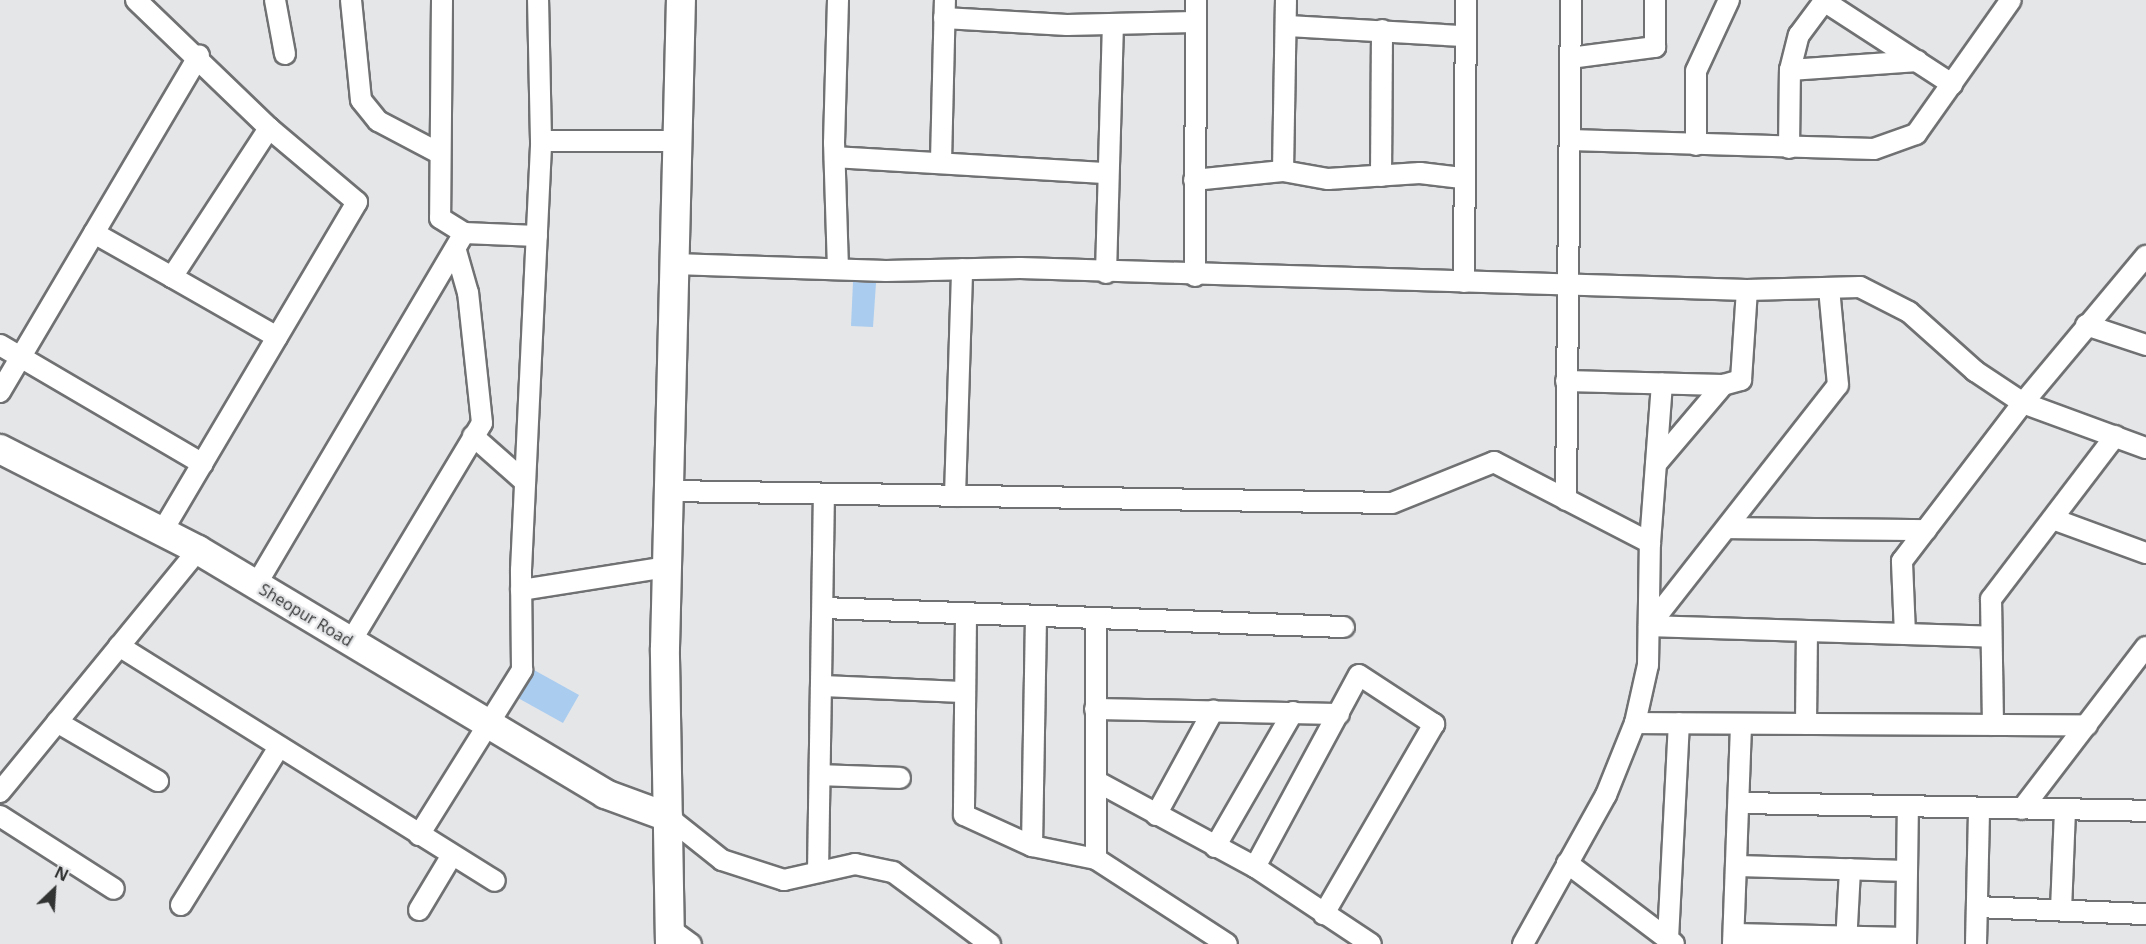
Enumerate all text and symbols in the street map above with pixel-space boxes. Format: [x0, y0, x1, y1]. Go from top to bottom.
street label: Sheopur Road [256, 580, 356, 650]
north arrow [24, 860, 84, 920]
text: N [51, 861, 72, 886]

